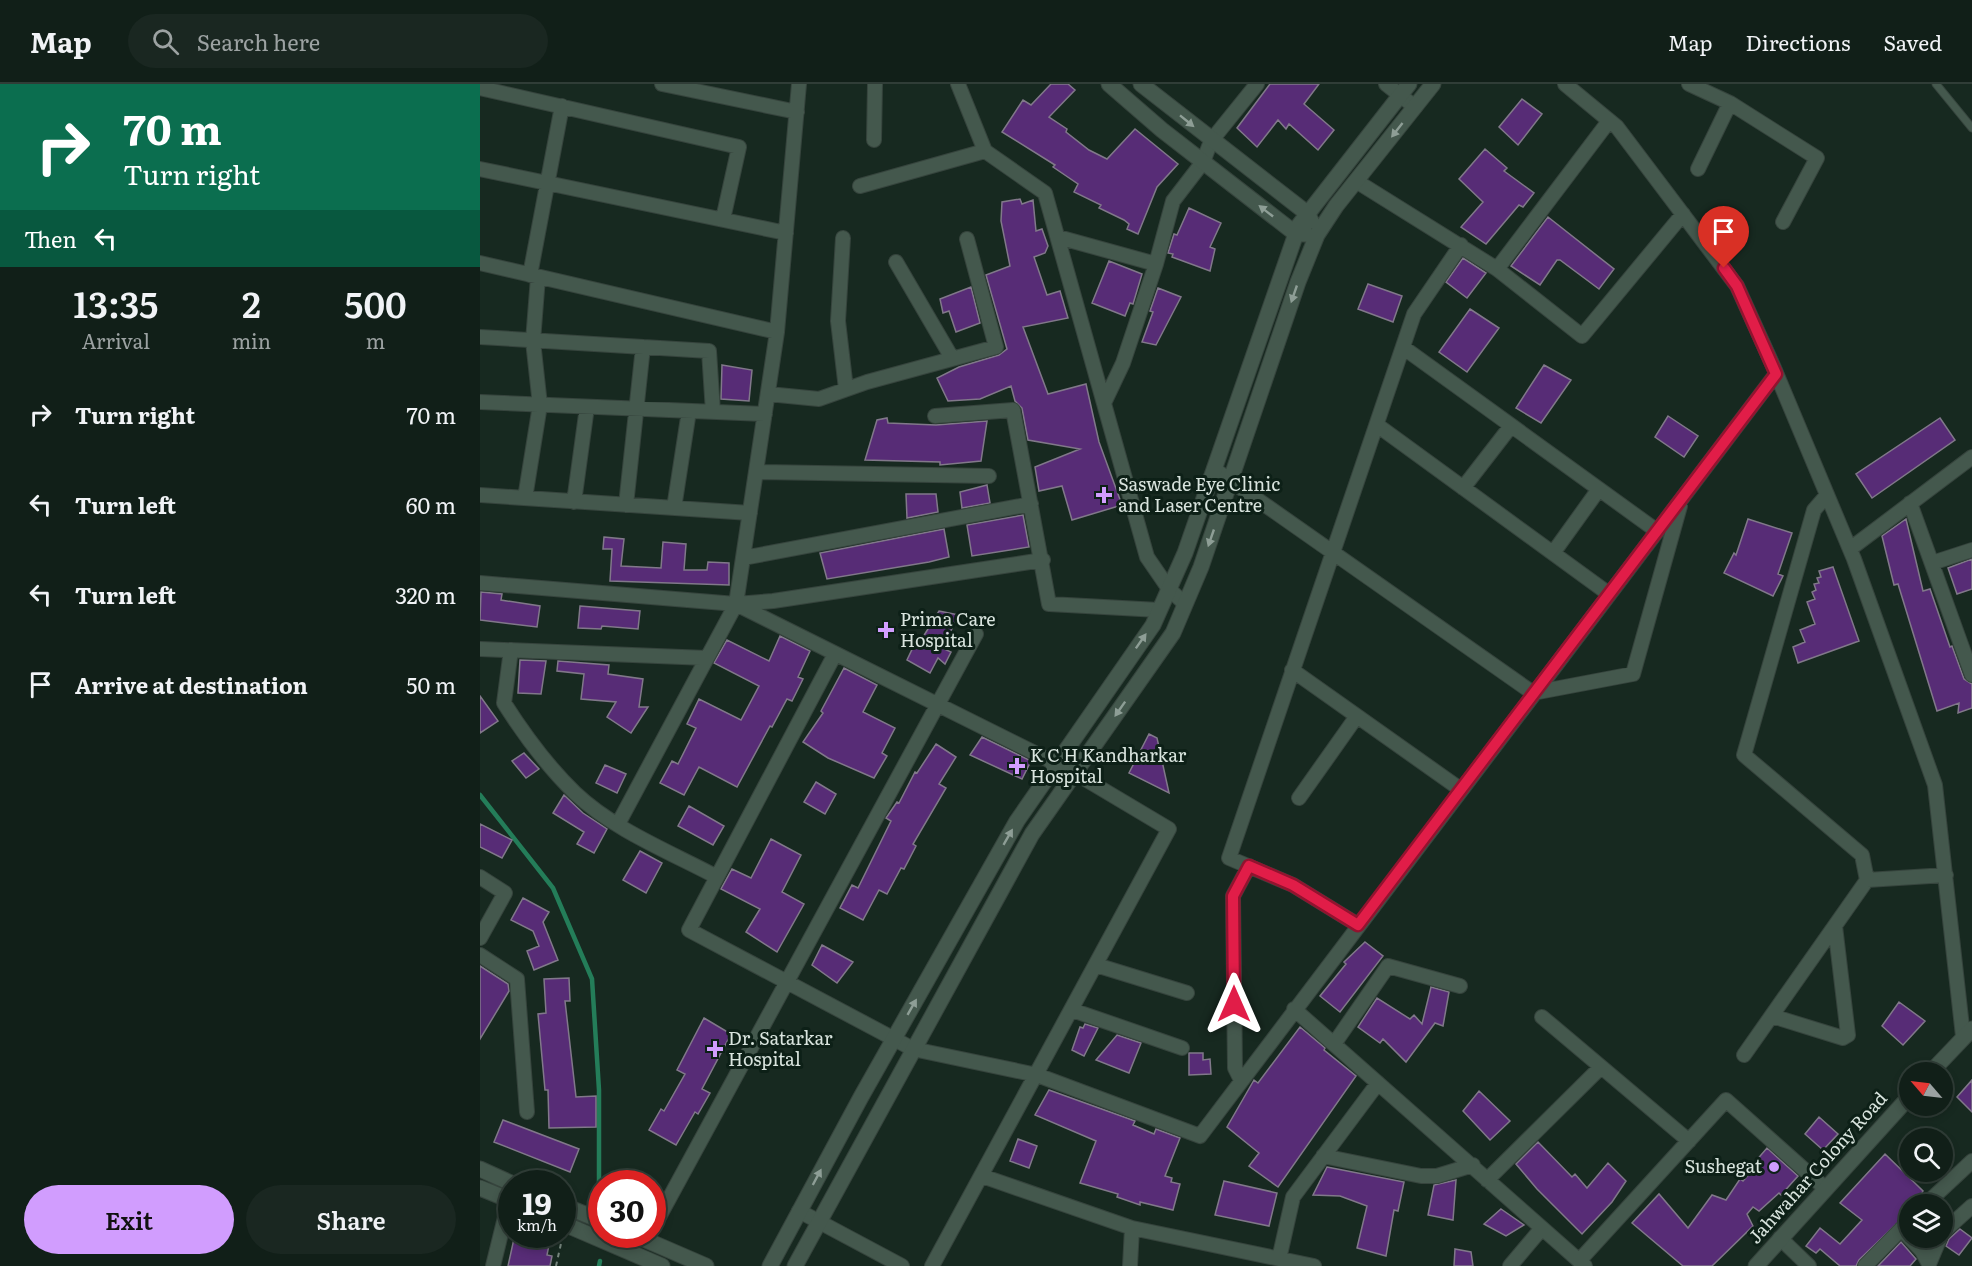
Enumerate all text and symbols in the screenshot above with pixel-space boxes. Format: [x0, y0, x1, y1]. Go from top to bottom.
search box [128, 14, 548, 68]
text: Map [30, 20, 92, 62]
icon: search [149, 25, 182, 58]
text: Search here [197, 25, 320, 58]
text: Map [1668, 26, 1713, 57]
text: Directions [1746, 26, 1851, 57]
text: Saved [1884, 26, 1942, 57]
text: 70 m [123, 96, 222, 158]
icon: right [24, 108, 102, 186]
one-way arrow [1179, 114, 1194, 126]
one-way arrow [1390, 122, 1403, 138]
text: Turn right [123, 153, 260, 193]
one-way arrow [1259, 205, 1274, 217]
pin [1698, 206, 1749, 268]
icon: arrive [1707, 215, 1740, 248]
text: Then [24, 222, 77, 255]
icon: left [89, 222, 122, 255]
text: 13:35 [73, 276, 158, 329]
text: 2 [242, 276, 261, 329]
text: 500 [344, 276, 407, 329]
one-way arrow [1289, 285, 1298, 303]
text: Arrival [82, 325, 150, 355]
text: min [232, 325, 271, 355]
text: m [366, 325, 385, 355]
icon: right [24, 398, 57, 431]
text: Turn right [75, 398, 195, 431]
text: 70 m [406, 398, 456, 431]
place label: Saswade Eye Clinic and Laser Centre [1118, 470, 1280, 518]
marker: Saswade Eye Clinic and Laser Centre [1095, 486, 1113, 504]
icon: left [24, 488, 57, 521]
text: Turn left [75, 488, 176, 521]
text: 60 m [406, 488, 456, 521]
one-way arrow [1206, 529, 1216, 547]
icon: left [24, 578, 57, 611]
text: Turn left [75, 578, 176, 611]
text: 320 m [395, 578, 456, 611]
place label: Prima Care Hospital [900, 605, 996, 653]
marker: Prima Care Hospital [877, 621, 895, 639]
one-way arrow [1135, 634, 1147, 650]
icon: arrive [24, 668, 57, 701]
text: Arrive at destination [75, 668, 308, 701]
text: 50 m [406, 668, 456, 701]
one-way arrow [1114, 700, 1126, 716]
place label: K C H Kandharkar Hospital [1030, 741, 1187, 789]
marker: K C H Kandharkar Hospital [1008, 757, 1026, 775]
one-way arrow [1003, 828, 1013, 845]
position arrow [1202, 972, 1266, 1036]
one-way arrow [906, 999, 917, 1015]
place label: Dr. Satarkar Hospital [728, 1024, 833, 1072]
marker: Dr. Satarkar Hospital [706, 1040, 724, 1058]
north arrow [1899, 1062, 1953, 1116]
map controls [1899, 1062, 1953, 1248]
street label: Jahwahar Colony Road [1741, 1085, 1893, 1249]
button: search [1899, 1128, 1953, 1182]
place label: Sushegat [1684, 1152, 1763, 1179]
marker: Sushegat [1767, 1160, 1781, 1174]
one-way arrow [812, 1169, 822, 1186]
speed limit sign: 30 [588, 1170, 666, 1248]
text: 19 [522, 1180, 552, 1224]
button: Exit [24, 1185, 234, 1254]
button: Share [246, 1185, 456, 1254]
button: layers [1899, 1194, 1953, 1248]
text: km/h [517, 1213, 557, 1236]

